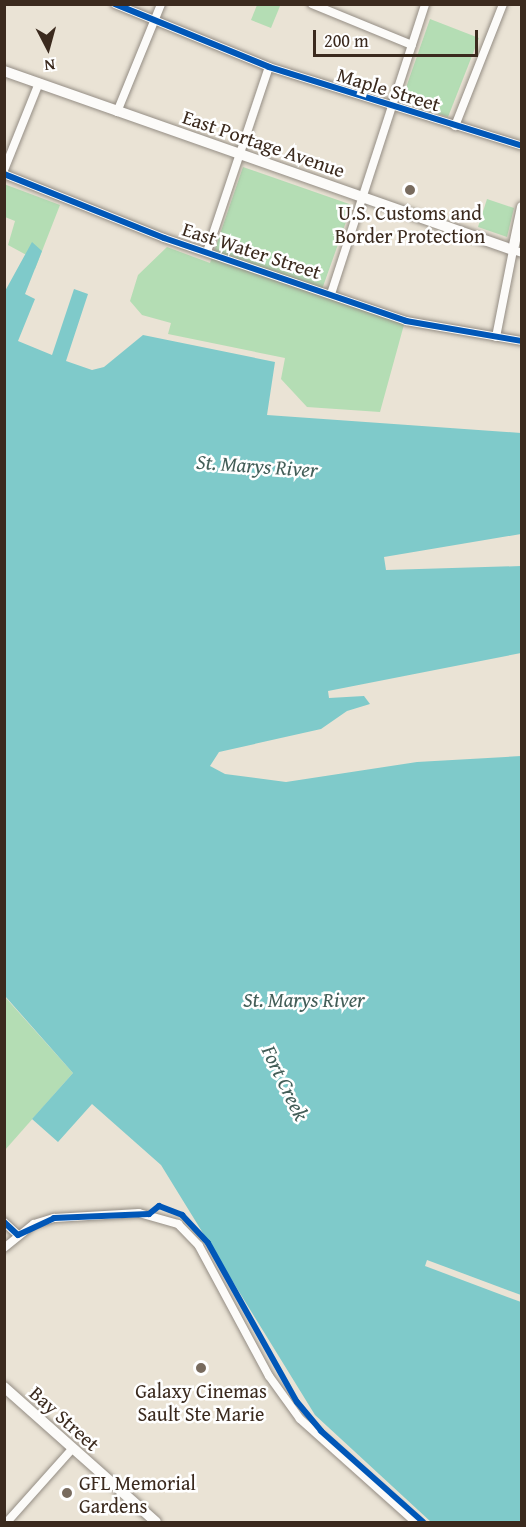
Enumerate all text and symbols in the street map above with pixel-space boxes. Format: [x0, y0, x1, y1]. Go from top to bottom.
north arrow [18, 18, 78, 78]
scale bar [316, 18, 481, 56]
text: 200 m [324, 27, 369, 54]
text: N [43, 53, 56, 78]
street label: Maple Street [335, 62, 443, 116]
street label: East Portage Avenue [180, 104, 348, 182]
marker: U.S. Customs and Border Protection [403, 183, 417, 197]
place label: U.S. Customs and Border Protection [335, 200, 485, 247]
street label: East Water Street [180, 216, 324, 284]
water label: St. Marys River [195, 449, 319, 483]
water label: St. Marys River [243, 987, 365, 1013]
water label: Fort Creek [256, 1041, 314, 1125]
marker: Galaxy Cinemas Sault Ste Marie [194, 1361, 208, 1375]
place label: Galaxy Cinemas Sault Ste Marie [135, 1378, 267, 1425]
street label: Bay Street [25, 1380, 105, 1456]
place label: GFL Memorial Gardens [79, 1470, 196, 1517]
marker: GFL Memorial Gardens [60, 1486, 74, 1500]

